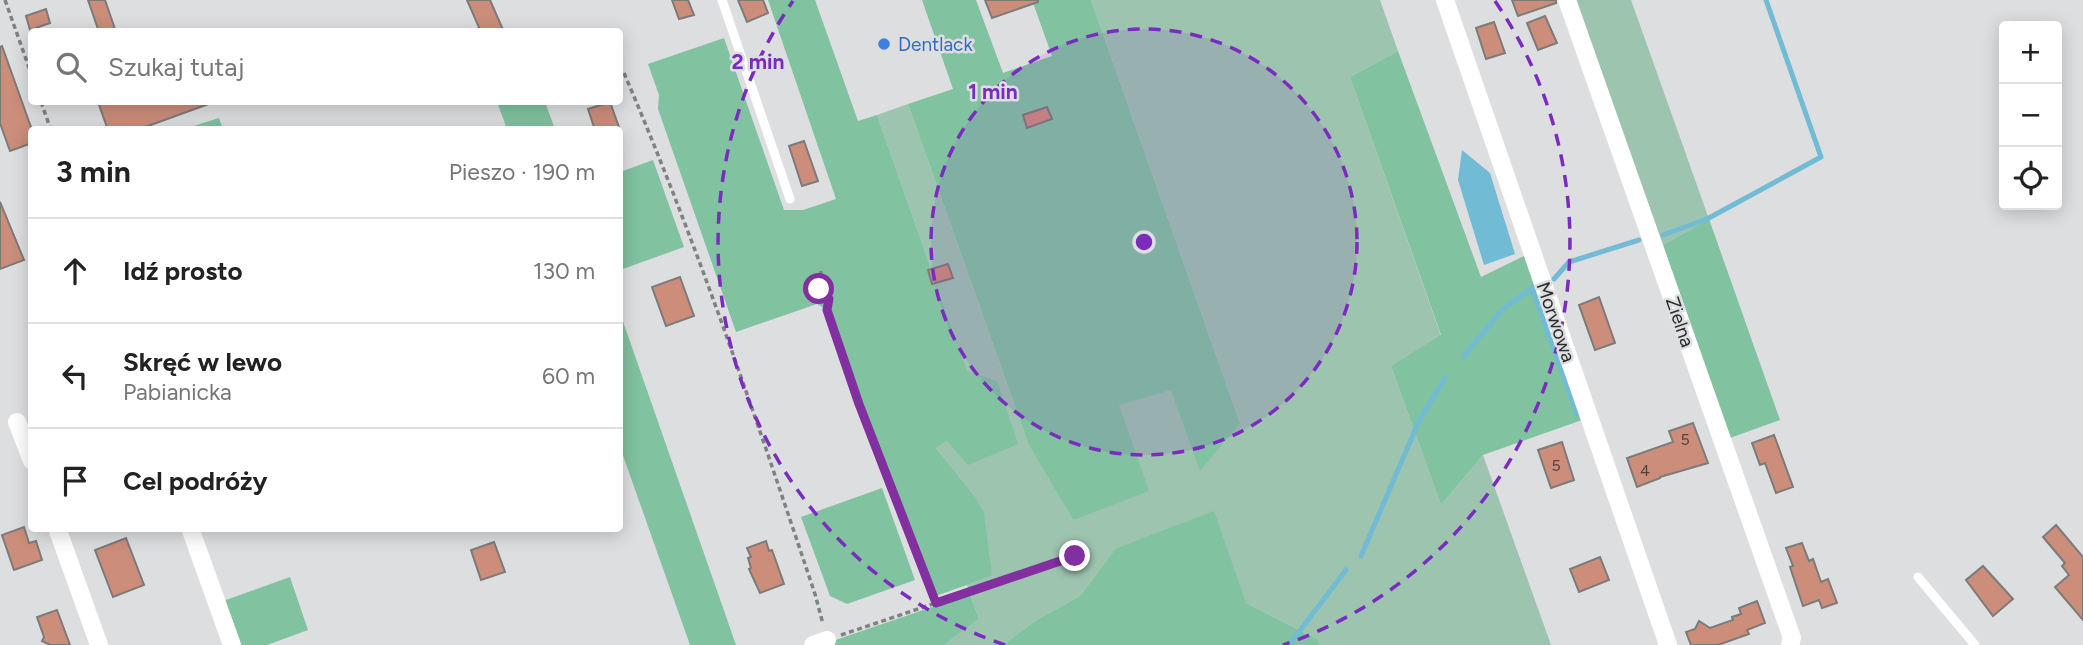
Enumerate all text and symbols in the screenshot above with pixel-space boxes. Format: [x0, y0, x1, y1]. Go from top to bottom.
map controls [1999, 21, 2062, 210]
button: + [1999, 21, 2062, 84]
search box [28, 28, 623, 105]
place label: Dentlack [898, 33, 973, 56]
marker: Dentlack [876, 36, 892, 52]
icon: search [52, 48, 90, 86]
text: 2 min [732, 49, 784, 74]
text: Szukaj tutaj [108, 51, 245, 83]
text: 1 min [968, 79, 1018, 104]
button: − [1999, 84, 2062, 147]
button: locate [1999, 147, 2062, 210]
text: 3 min [56, 153, 131, 190]
text: Pieszo · 190 m [449, 158, 595, 186]
centre of rings [1132, 230, 1156, 254]
icon: ahead [56, 252, 94, 290]
text: Idź prosto [123, 255, 243, 287]
text: 130 m [533, 257, 595, 285]
route start [803, 273, 834, 304]
street label: Morwowa [1532, 279, 1580, 365]
street label: Zielna [1661, 294, 1699, 350]
text: Skręć w lewo [123, 346, 282, 378]
icon: left [56, 357, 94, 395]
text: 60 m [542, 362, 595, 390]
text: Pabianicka [123, 378, 232, 406]
house number: 5 [1680, 430, 1690, 449]
house number: 5 [1551, 456, 1561, 475]
house number: 4 [1640, 461, 1650, 480]
icon: arrive [56, 462, 94, 500]
text: Cel podróży [123, 465, 267, 497]
route end [1059, 540, 1090, 571]

